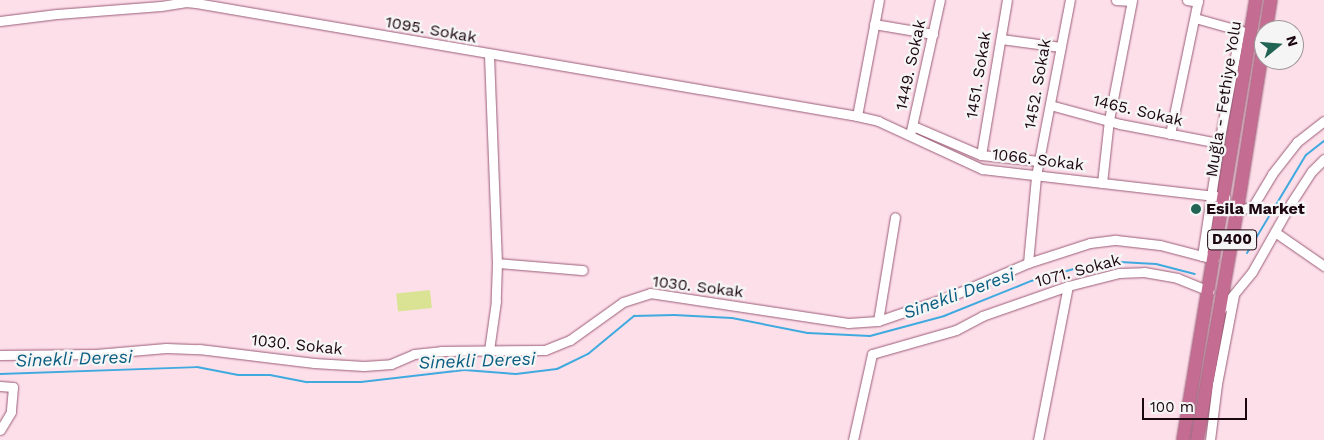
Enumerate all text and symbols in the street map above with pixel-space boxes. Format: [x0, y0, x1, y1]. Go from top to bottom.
street label: 1095. Sokak [384, 13, 478, 47]
street label: 1449. Sokak [892, 18, 930, 112]
street label: Muğla - Fethiye Yolu [1202, 19, 1246, 179]
north arrow [1254, 20, 1304, 70]
street label: 1451. Sokak [963, 30, 995, 120]
text: N [1283, 34, 1302, 48]
street label: 1452. Sokak [1021, 37, 1055, 131]
street label: 1465. Sokak [1091, 91, 1185, 131]
street label: 1066. Sokak [991, 145, 1085, 175]
place label: Esila Market [1206, 199, 1305, 219]
marker: Esila Market [1190, 203, 1202, 215]
road number: D400 [1207, 228, 1257, 252]
street label: 1071. Sokak [1033, 250, 1123, 292]
water label: Sinekli Deresi [900, 264, 1018, 324]
street label: 1030. Sokak [651, 272, 745, 302]
street label: 1030. Sokak [251, 331, 343, 359]
water label: Sinekli Deresi [15, 346, 133, 372]
water label: Sinekli Deresi [418, 348, 536, 374]
scale bar [1144, 388, 1249, 420]
text: 100 m [1150, 398, 1194, 416]

